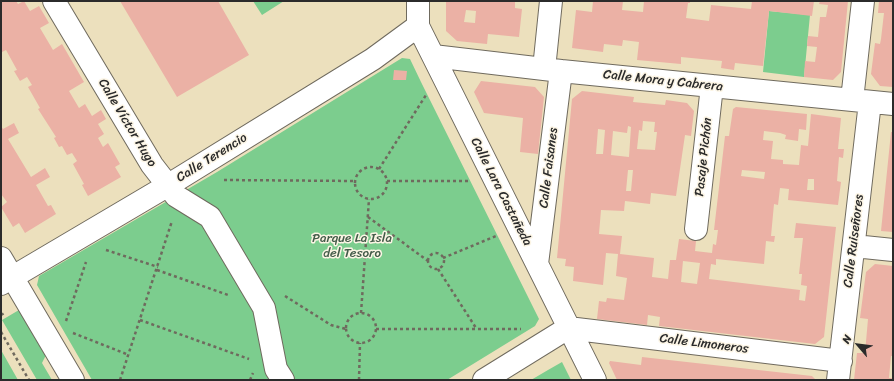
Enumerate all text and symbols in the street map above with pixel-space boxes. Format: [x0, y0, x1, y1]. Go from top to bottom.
street label: Calle Mora y Cabrera [602, 67, 724, 95]
street label: Calle Víctor Hugo [94, 76, 160, 170]
street label: Pasaje Pichón [692, 117, 716, 197]
street label: Calle Faisanes [536, 127, 562, 209]
street label: Calle Terencio [174, 130, 250, 186]
street label: Calle Lara Castañeda [467, 135, 535, 249]
street label: Calle Ruiseñores [841, 194, 867, 288]
park label: Parque La Isla del Tesoro [312, 231, 392, 262]
north arrow [838, 325, 878, 365]
street label: Calle Limoneros [659, 331, 749, 357]
text: N [837, 331, 857, 347]

